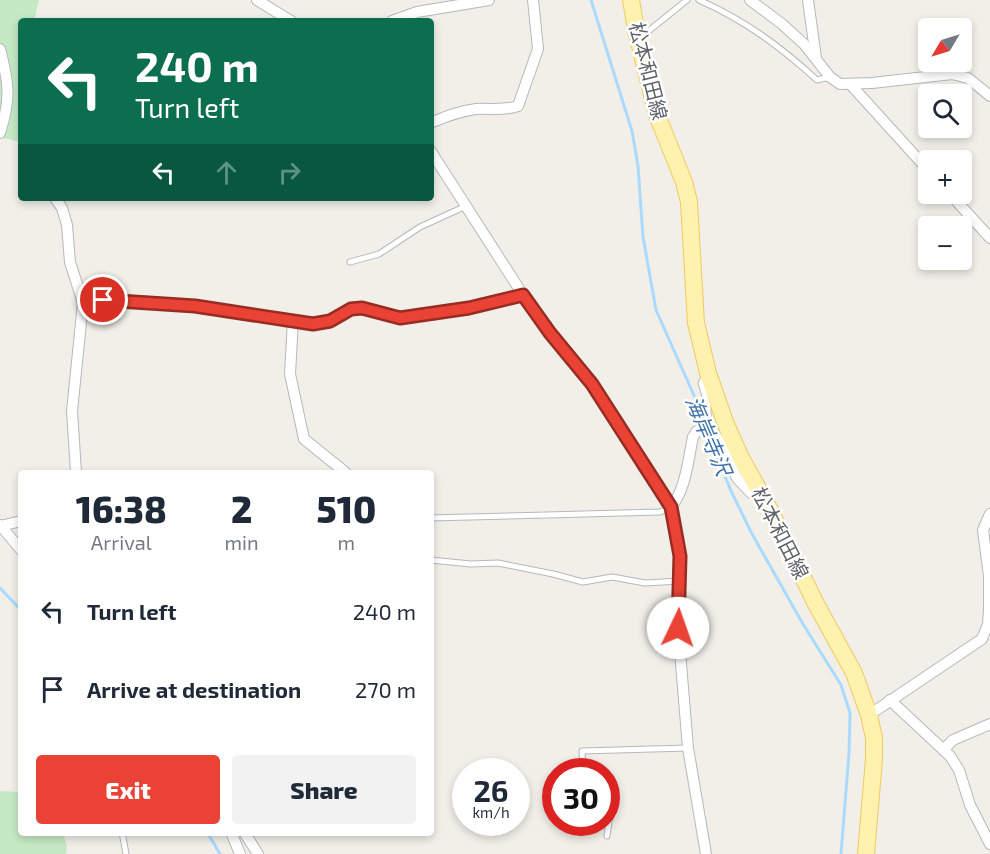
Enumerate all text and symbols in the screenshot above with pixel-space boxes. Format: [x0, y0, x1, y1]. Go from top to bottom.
north arrow [918, 18, 972, 72]
map controls [918, 18, 972, 270]
street label: 松本和田線 [625, 19, 673, 122]
text: 240 m [135, 40, 259, 90]
icon: left [36, 42, 114, 120]
button: search [918, 84, 972, 138]
text: Turn left [135, 91, 239, 123]
button: + [918, 150, 972, 204]
icon: left [147, 156, 180, 189]
icon: ahead [210, 156, 243, 189]
icon: right [273, 156, 306, 189]
button: − [918, 216, 972, 270]
pin [77, 274, 128, 325]
icon: arrive [86, 283, 119, 316]
water label: 海岸寺沢 [681, 392, 738, 482]
street label: 松本和田線 [747, 483, 814, 583]
text: 16:38 [76, 487, 167, 530]
text: 2 [231, 487, 252, 530]
text: 510 [316, 487, 376, 530]
text: Arrival [91, 530, 152, 554]
text: min [225, 530, 259, 554]
text: m [338, 530, 355, 554]
icon: left [36, 595, 69, 628]
position arrow [646, 596, 710, 660]
text: Turn left [87, 598, 176, 624]
text: 240 m [353, 598, 416, 624]
icon: arrive [36, 673, 69, 706]
text: Arrive at destination [87, 676, 301, 702]
text: 270 m [355, 676, 416, 702]
button: Exit [36, 755, 220, 824]
button: Share [232, 755, 416, 824]
speed limit sign: 30 [542, 758, 620, 836]
text: 26 [473, 772, 509, 808]
text: km/h [472, 803, 510, 821]

